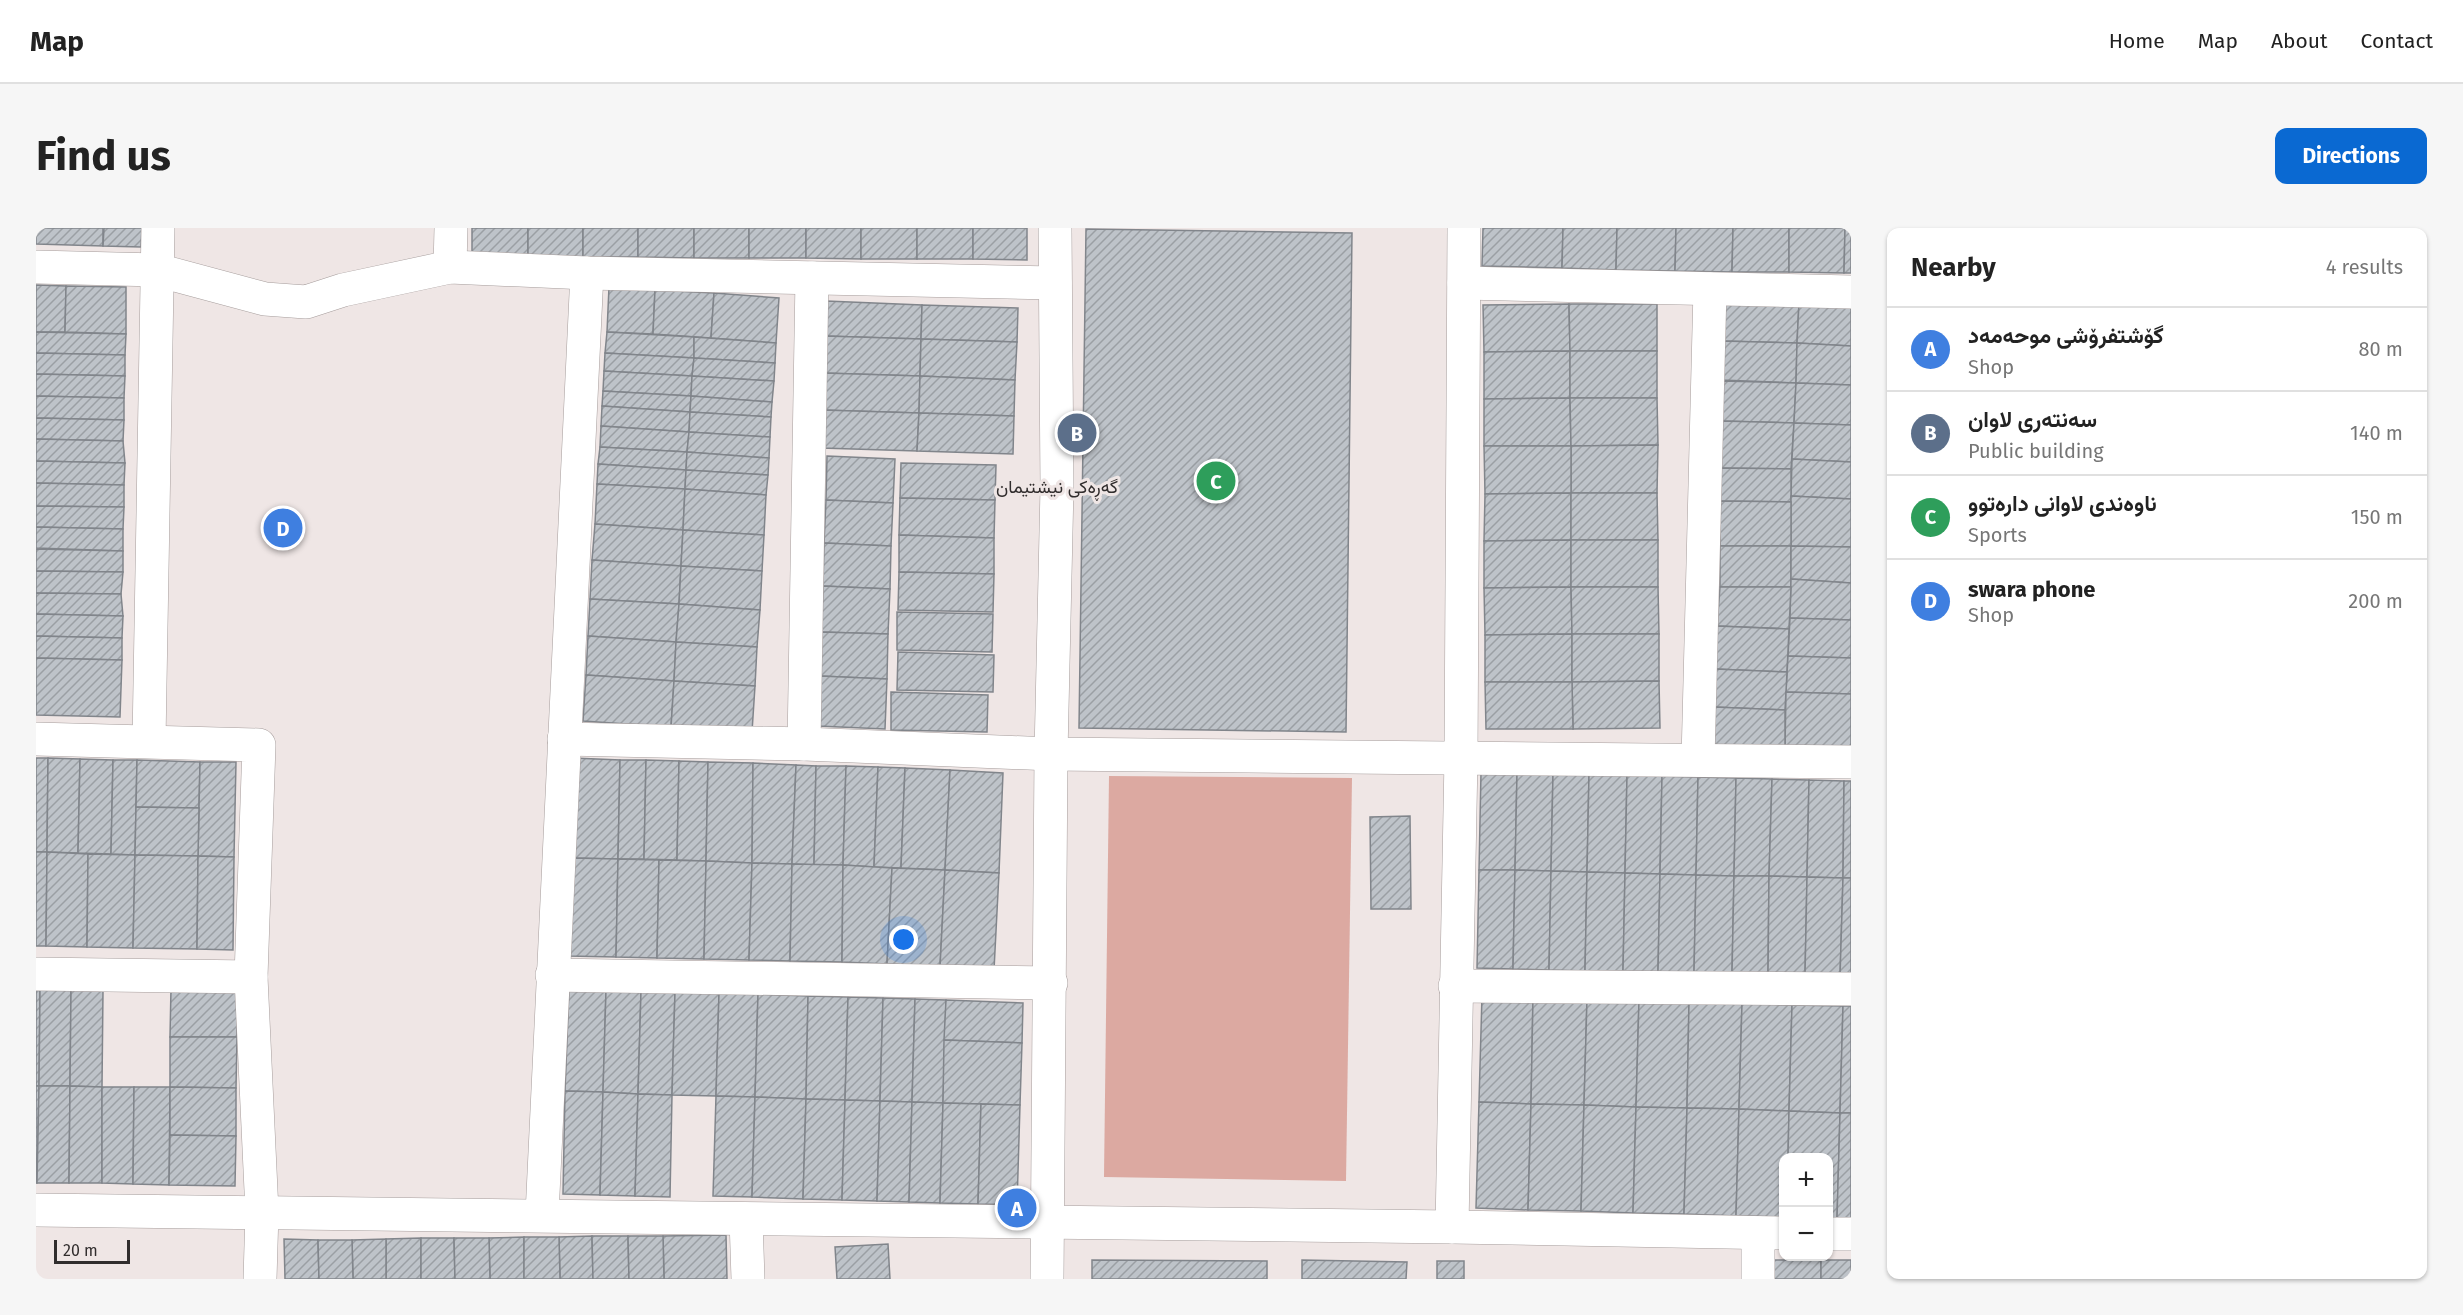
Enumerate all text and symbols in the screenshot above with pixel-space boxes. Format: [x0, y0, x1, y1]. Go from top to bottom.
text: Map [30, 25, 84, 58]
text: Home [2109, 28, 2165, 54]
text: Map [2198, 28, 2238, 54]
text: About [2271, 28, 2328, 54]
text: Contact [2361, 28, 2433, 54]
button: Directions [2275, 128, 2427, 184]
text: Find us [36, 131, 171, 181]
text: Nearby [1911, 252, 1996, 283]
text: 4 results [2326, 255, 2403, 279]
text: گۆشتفرۆشی موحەمەد [1968, 322, 2164, 349]
text: A [1925, 337, 1936, 361]
text: 80 m [2358, 337, 2403, 361]
text: Shop [1968, 355, 2014, 379]
text: سەنتەری لاوان [1968, 406, 2097, 433]
pin: B [1058, 410, 1096, 456]
text: B [1924, 421, 1937, 445]
text: 140 m [2350, 421, 2403, 445]
text: Public building [1968, 439, 2104, 463]
pin: C [1196, 458, 1236, 504]
district label: گەڕەکی نیشتیمان [996, 476, 1118, 501]
text: ناوەندی لاوانی دارەتوو [1968, 490, 2157, 517]
text: C [1925, 505, 1936, 529]
text: 150 m [2351, 505, 2403, 529]
pin: D [264, 506, 302, 550]
text: Sports [1968, 523, 2027, 547]
text: swara phone [1968, 576, 2096, 603]
text: D [1924, 589, 1937, 613]
text: 200 m [2348, 589, 2403, 613]
text: Shop [1968, 603, 2014, 627]
your location [889, 925, 918, 954]
map controls [1779, 1153, 1833, 1261]
button: + [1779, 1153, 1833, 1207]
pin: A [998, 1186, 1036, 1230]
button: − [1779, 1207, 1833, 1261]
scale bar [54, 1237, 130, 1264]
text: 20 m [63, 1241, 98, 1260]

